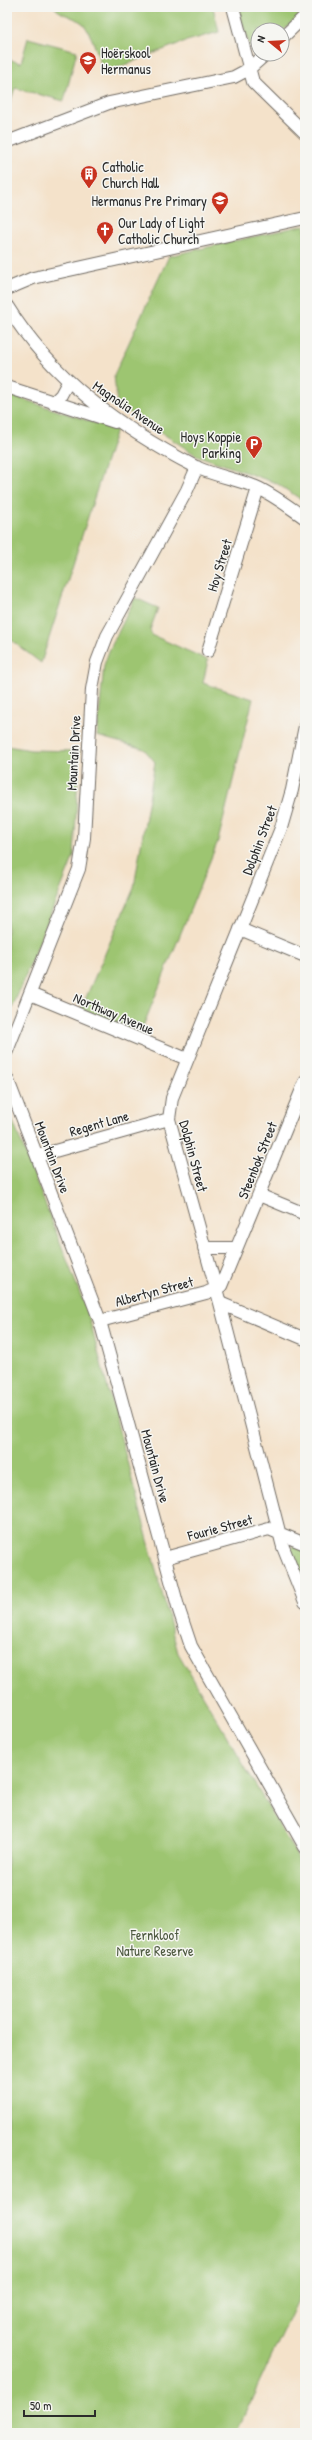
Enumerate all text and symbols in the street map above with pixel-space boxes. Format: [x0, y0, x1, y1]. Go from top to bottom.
north arrow [250, 22, 290, 62]
text: N [253, 34, 268, 44]
place label: Hoërskool Hermanus [101, 43, 151, 78]
school or university icon: Hoërskool Hermanus [78, 50, 98, 75]
place label: Catholic Church Hall [102, 157, 160, 192]
building icon: Catholic Church Hall [79, 164, 99, 189]
school or university icon: Hermanus Pre Primary [210, 190, 230, 215]
place label: Hermanus Pre Primary [91, 191, 207, 211]
place label: Our Lady of Light Catholic Church [118, 213, 205, 248]
church icon: Our Lady of Light Catholic Church [95, 220, 115, 245]
street label: Magnolia Avenue [89, 376, 169, 439]
place label: Hoys Koppie Parking [181, 427, 241, 463]
parking icon: Hoys Koppie Parking [244, 434, 264, 459]
street label: Hoy Street [202, 536, 237, 594]
street label: Mountain Drive [62, 715, 84, 791]
street label: Dolphin Street [237, 802, 282, 878]
street label: Northway Avenue [70, 987, 158, 1040]
street label: Regent Lane [67, 1105, 131, 1141]
street label: Mountain Drive [31, 1118, 76, 1196]
street label: Dolphin Street [174, 1118, 213, 1194]
street label: Steenbok Street [233, 1118, 281, 1201]
street label: Albertyn Street [113, 1271, 196, 1312]
street label: Mountain Drive [137, 1427, 175, 1505]
street label: Fourie Street [185, 1509, 255, 1545]
park label: Fernkloof Nature Reserve [117, 1925, 194, 1960]
scale bar [24, 2392, 95, 2418]
text: 50 m [30, 2397, 51, 2414]

